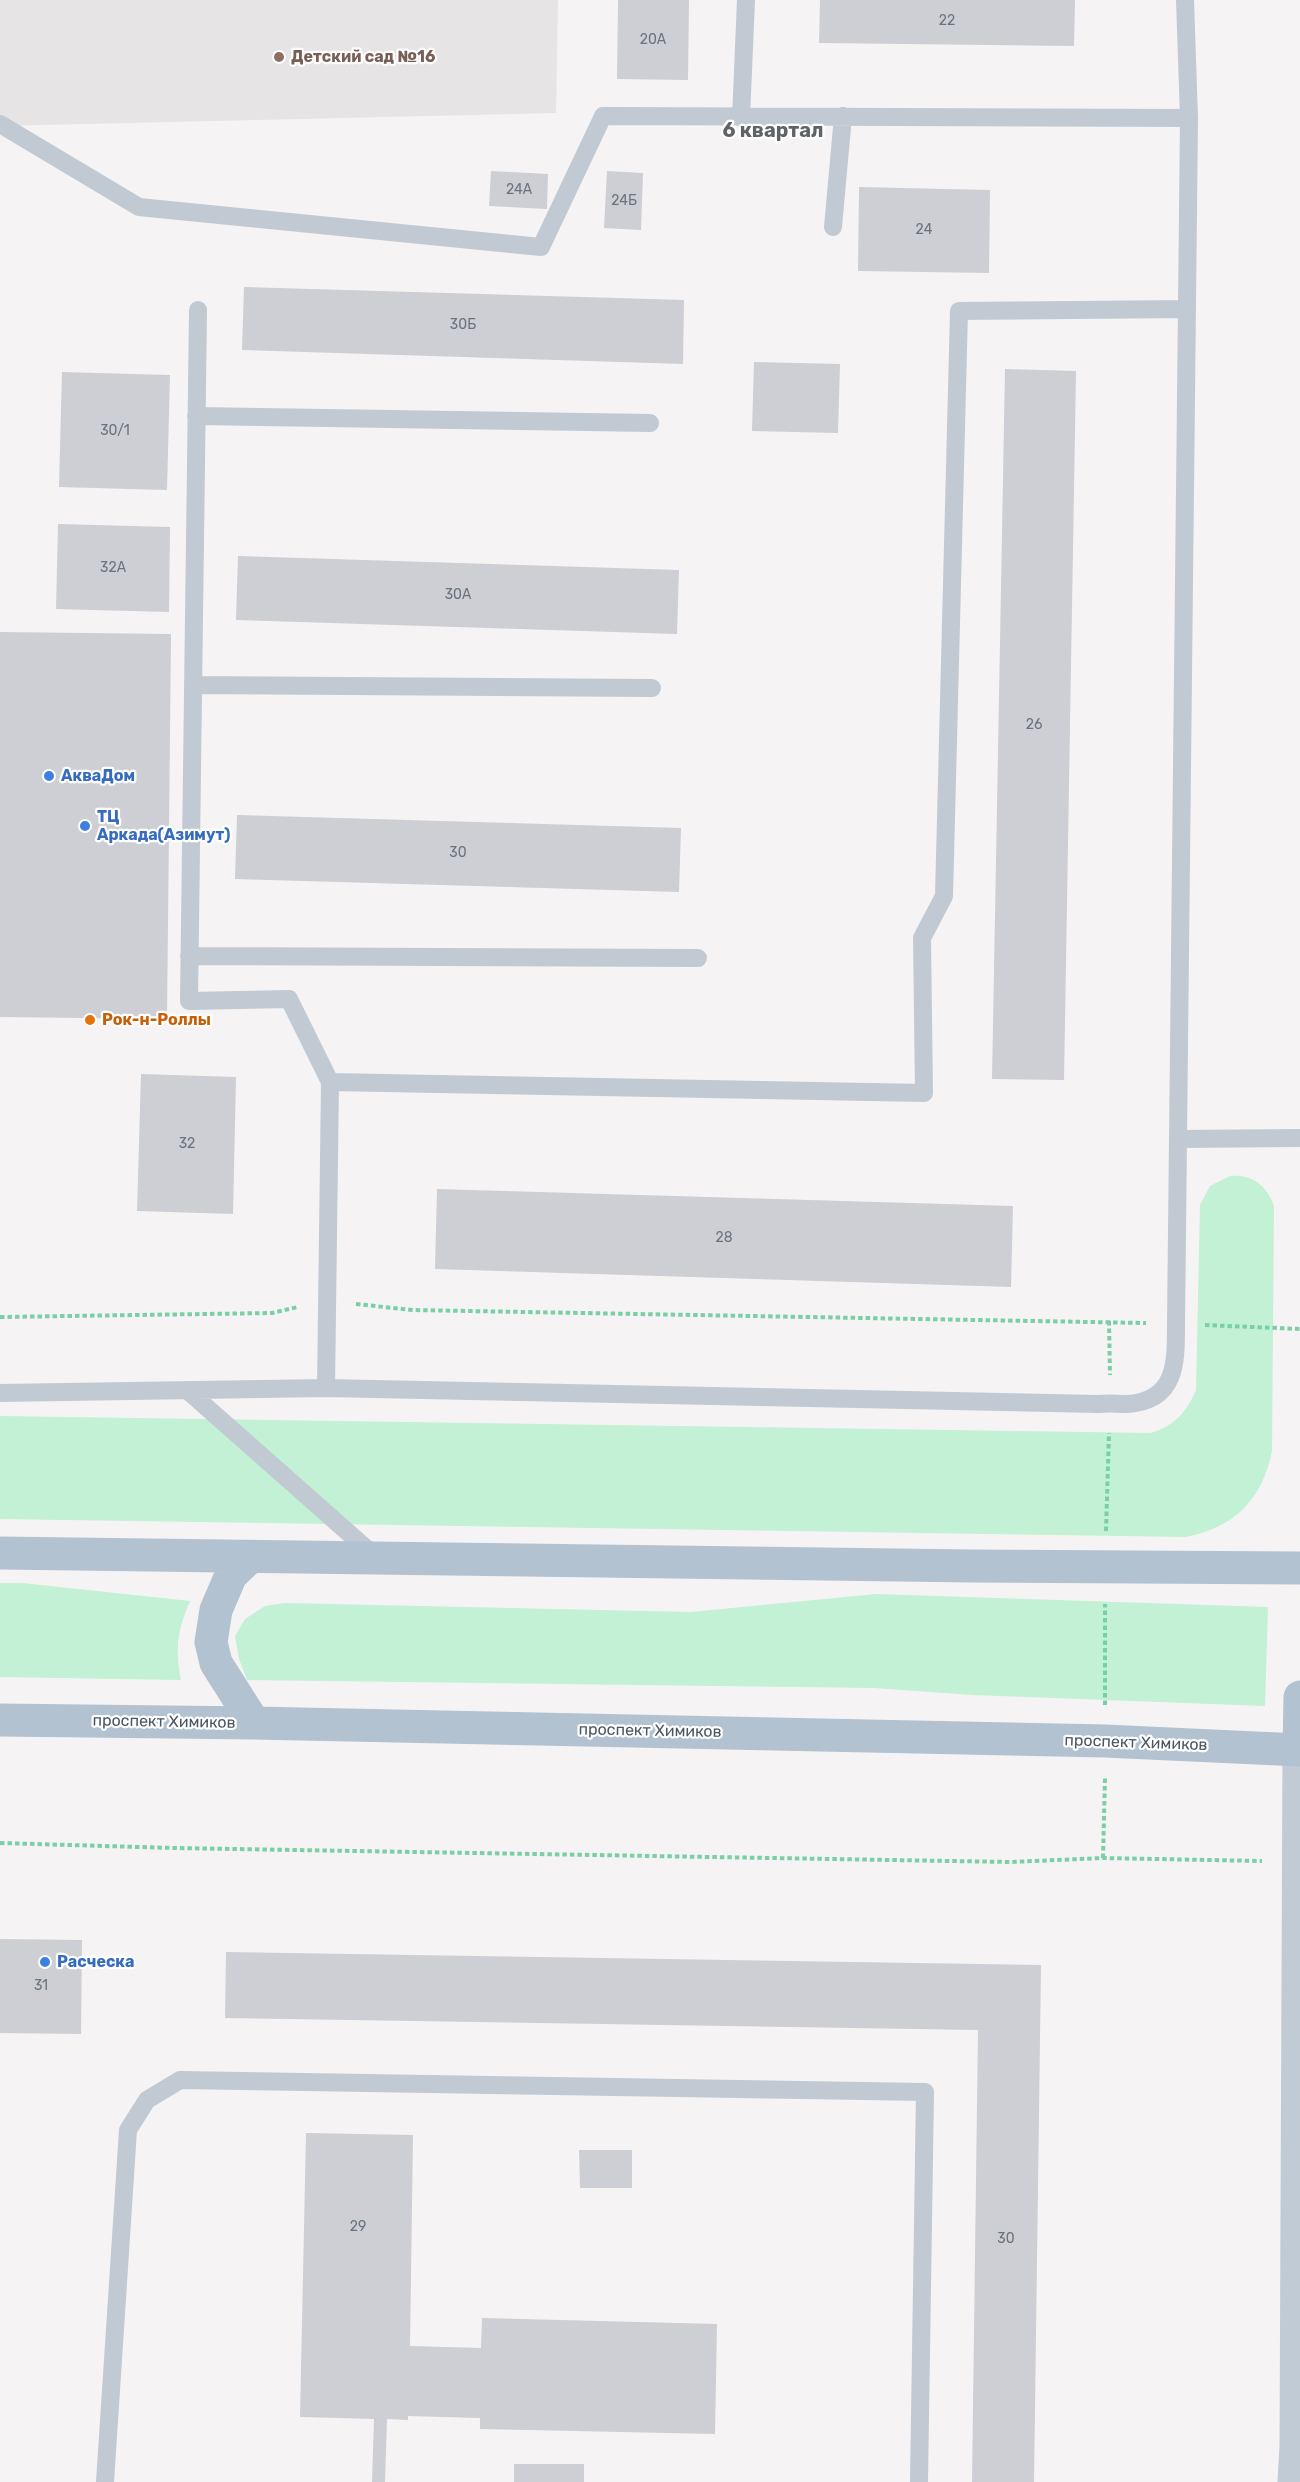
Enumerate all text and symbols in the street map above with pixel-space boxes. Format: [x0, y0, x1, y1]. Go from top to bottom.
house number: 22 [939, 13, 955, 29]
house number: 20А [640, 32, 666, 48]
place label: Детский сад №16 [291, 47, 435, 67]
marker: Детский сад №16 [272, 50, 286, 64]
district label: 6 квартал [722, 119, 824, 143]
house number: 24А [506, 182, 532, 198]
house number: 24Б [611, 193, 637, 209]
house number: 24 [916, 222, 932, 238]
house number: 30Б [450, 317, 476, 333]
house number: 30/1 [100, 423, 130, 439]
house number: 32А [100, 560, 126, 576]
house number: 30А [445, 587, 471, 603]
house number: 26 [1026, 717, 1042, 733]
place label: АкваДом [61, 766, 135, 786]
marker: АкваДом [42, 769, 56, 783]
place label: ТЦ Аркада(Азимут) [97, 807, 230, 845]
marker: ТЦ Аркада(Азимут) [78, 819, 92, 833]
house number: 30 [449, 845, 467, 861]
place label: Рок-н-Роллы [102, 1010, 211, 1030]
marker: Рок-н-Роллы [83, 1013, 97, 1027]
house number: 32 [179, 1136, 195, 1152]
house number: 28 [715, 1230, 733, 1246]
street label: проспект Химиков [92, 1711, 236, 1733]
street label: проспект Химиков [578, 1720, 722, 1742]
street label: проспект Химиков [1064, 1731, 1208, 1755]
place label: Расческа [57, 1952, 134, 1972]
marker: Расческа [38, 1955, 52, 1969]
house number: 31 [34, 1978, 48, 1994]
house number: 29 [350, 2219, 366, 2235]
house number: 30 [997, 2231, 1015, 2247]

